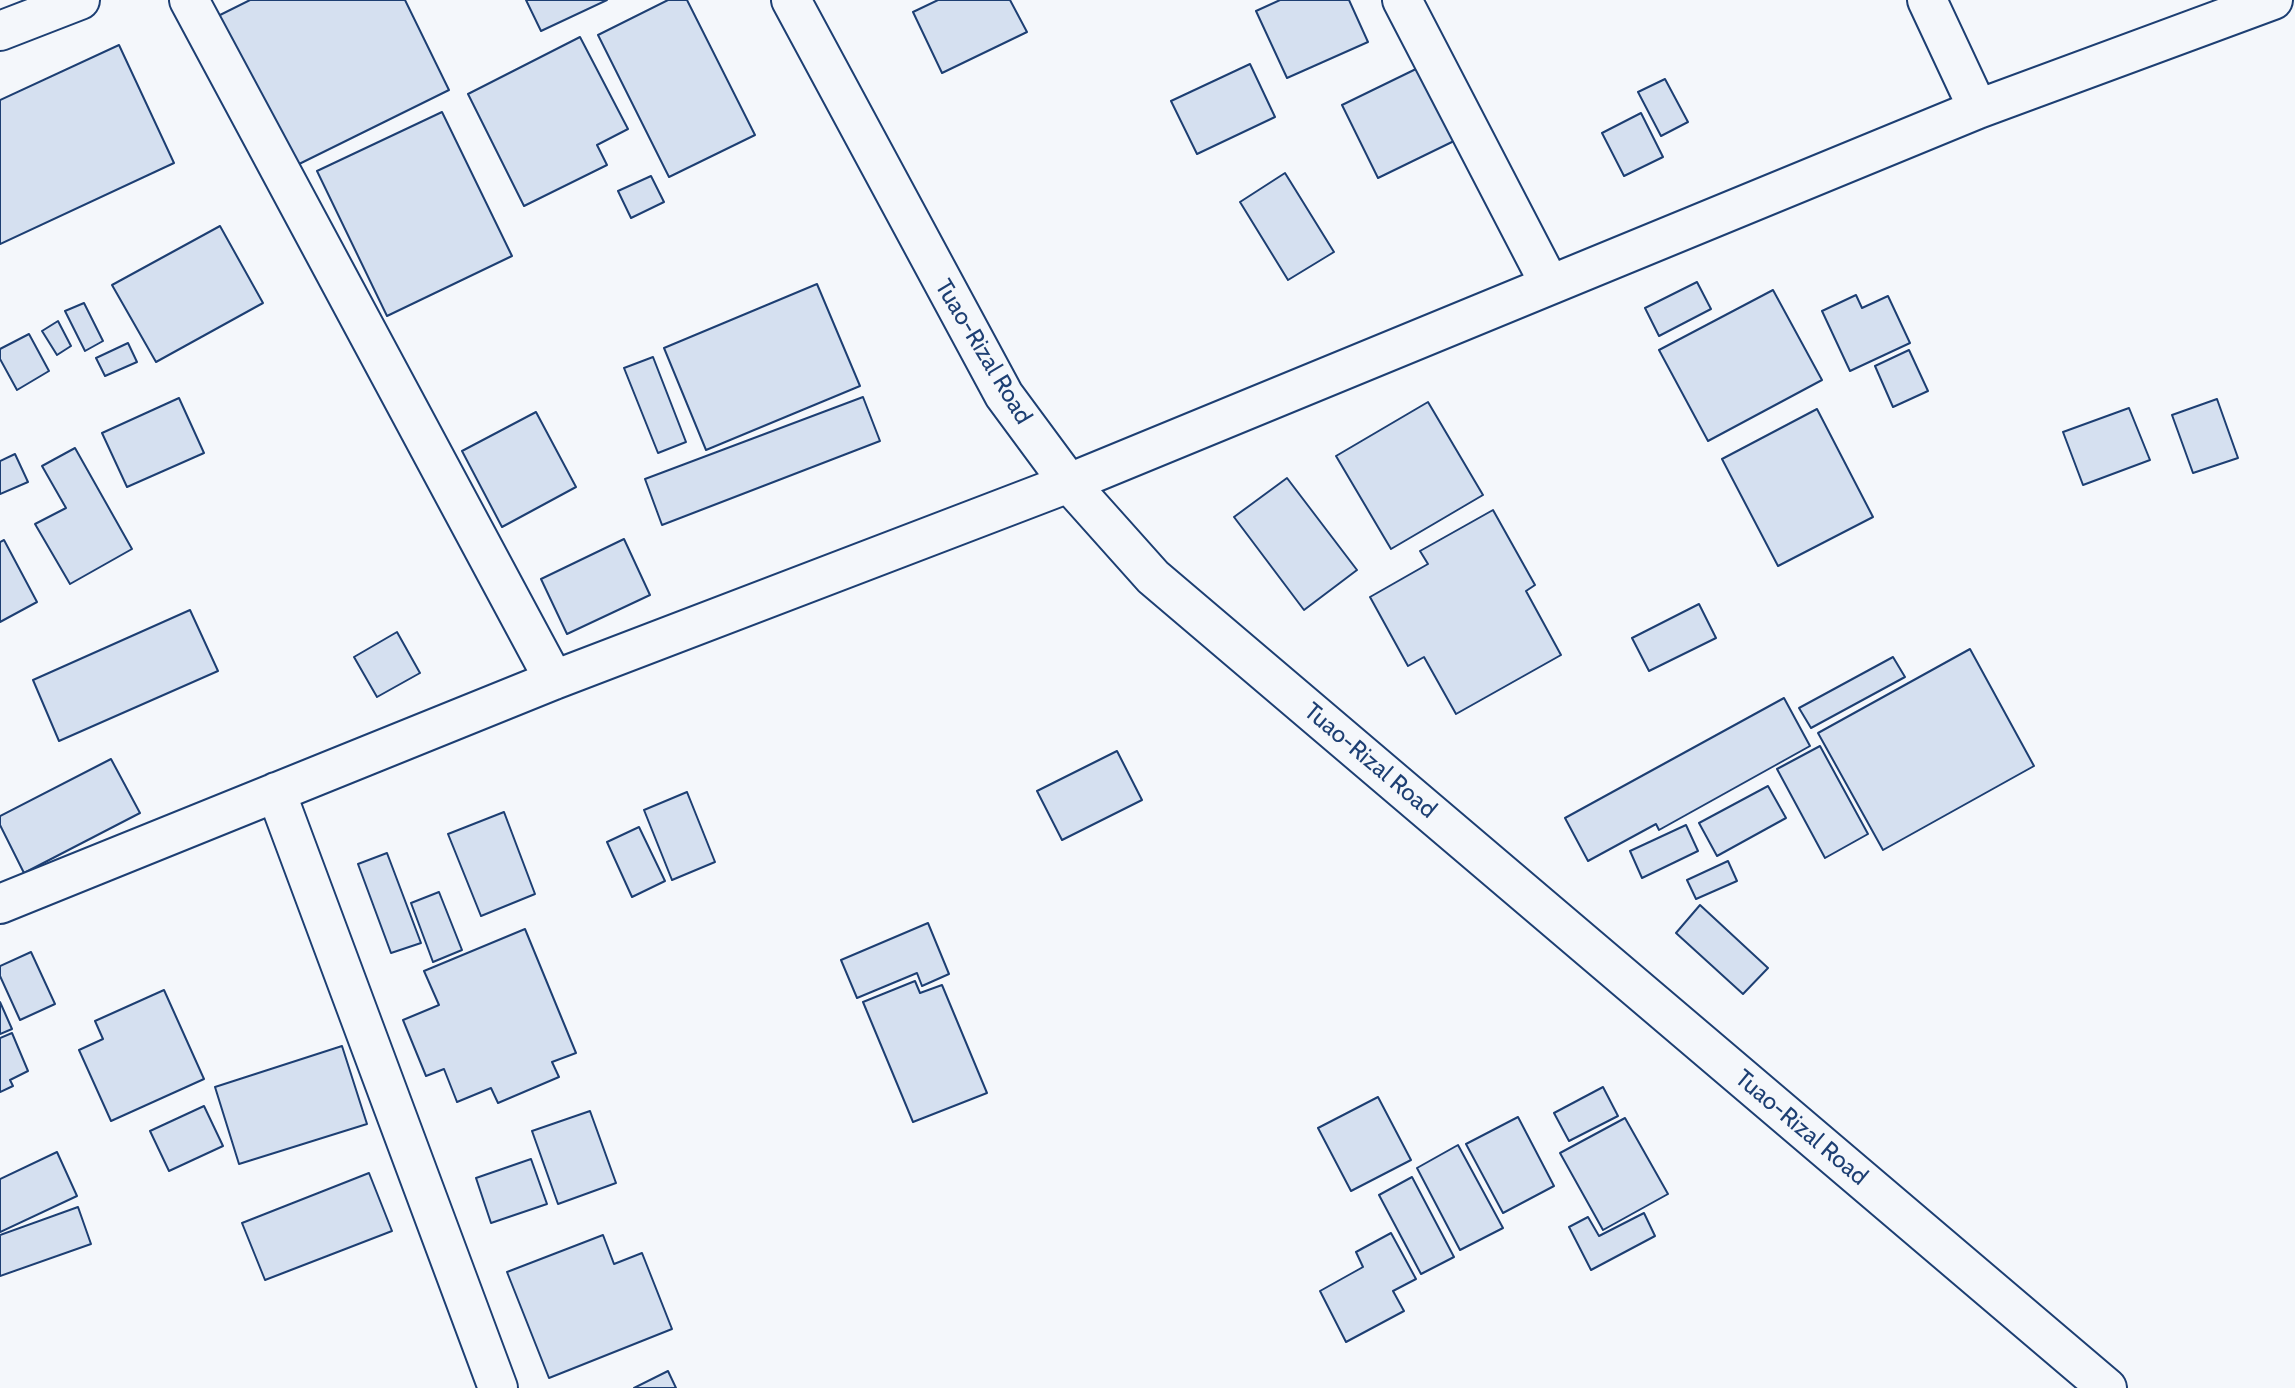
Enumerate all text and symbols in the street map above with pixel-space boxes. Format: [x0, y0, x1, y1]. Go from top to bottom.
street label: Tuao-Rizal Road [929, 275, 1037, 429]
street label: Tuao-Rizal Road [1298, 697, 1442, 825]
street label: Tuao-Rizal Road [1729, 1064, 1873, 1192]

